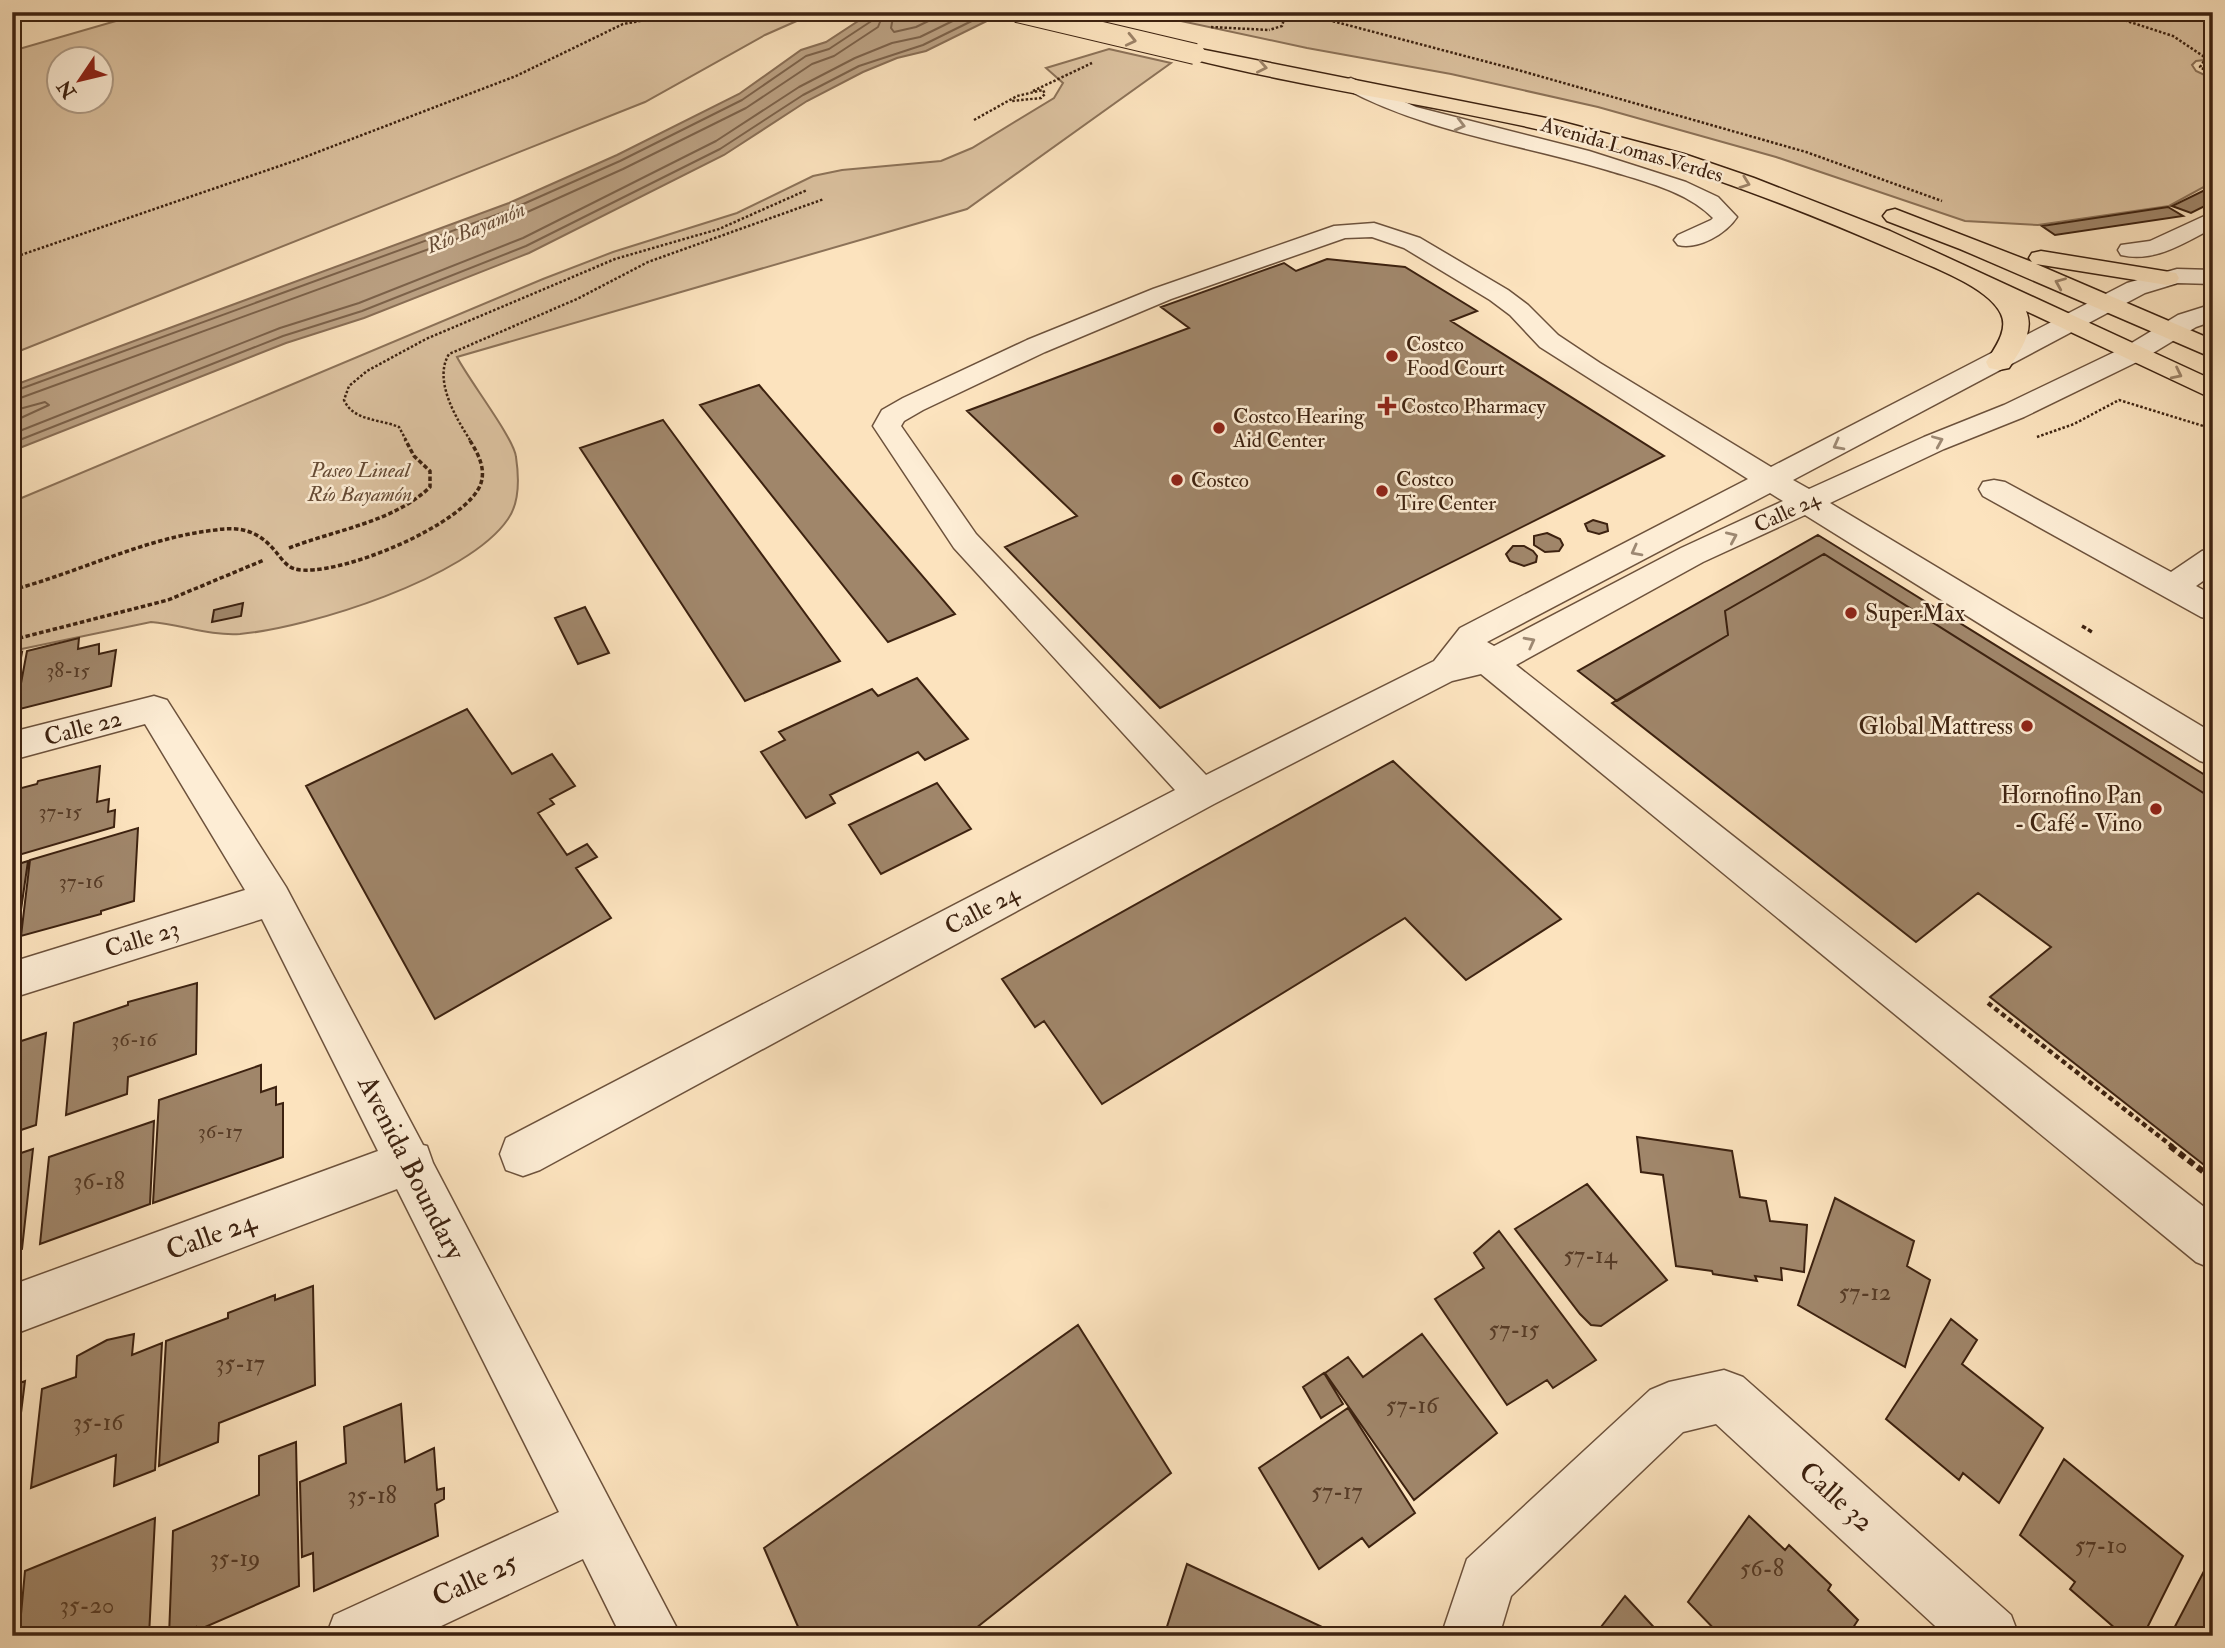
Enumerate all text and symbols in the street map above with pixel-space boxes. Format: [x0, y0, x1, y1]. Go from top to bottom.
one-way arrow [1125, 32, 1137, 46]
north arrow [46, 46, 116, 116]
one-way arrow [1256, 59, 1268, 74]
text: N [52, 75, 82, 104]
street label: Avenida Lomas Verdes [1537, 111, 1726, 189]
one-way arrow [1454, 117, 1466, 131]
one-way arrow [1738, 174, 1750, 188]
water label: Río Bayamón [422, 196, 529, 260]
one-way arrow [2055, 278, 2067, 292]
place label: Costco Food Court [1406, 331, 1505, 382]
marker: Costco Food Court [1384, 348, 1400, 364]
one-way arrow [2170, 366, 2182, 380]
place label: Costco Pharmacy [1401, 393, 1547, 420]
marker: Costco Pharmacy [1379, 398, 1395, 414]
place label: Costco Hearing Aid Center [1232, 403, 1365, 454]
marker: Costco Hearing Aid Center [1211, 420, 1227, 436]
one-way arrow [1931, 436, 1943, 450]
one-way arrow [1833, 437, 1845, 451]
park label: Paseo Lineal Río Bayamón [307, 457, 412, 508]
place label: Costco Tire Center [1396, 466, 1496, 517]
place label: Costco [1191, 467, 1249, 494]
marker: Costco [1169, 472, 1185, 488]
marker: Costco Tire Center [1374, 483, 1390, 499]
street label: Calle 24 [1750, 484, 1826, 539]
one-way arrow [1724, 531, 1737, 545]
one-way arrow [1631, 542, 1644, 556]
place label: SuperMax [1865, 598, 1965, 629]
marker: SuperMax [1843, 605, 1859, 621]
one-way arrow [1523, 637, 1535, 650]
house number: 38-15 [46, 657, 90, 684]
street label: Calle 22 [41, 703, 125, 753]
place label: Global Mattress [1859, 711, 2013, 742]
marker: Global Mattress [2019, 718, 2035, 734]
place label: Hornofino Pan - Café - Vino [2000, 780, 2142, 839]
house number: 37-15 [38, 798, 82, 825]
marker: Hornofino Pan - Café - Vino [2148, 801, 2164, 817]
house number: 37-16 [59, 868, 105, 895]
street label: Calle 24 [940, 877, 1025, 942]
street label: Calle 23 [101, 913, 183, 965]
house number: 36-16 [111, 1026, 158, 1053]
street label: Avenida Boundary [349, 1069, 473, 1267]
house number: 36-17 [198, 1118, 243, 1145]
house number: 36-18 [73, 1166, 125, 1197]
street label: Calle 24 [161, 1203, 262, 1268]
house number: 57-14 [1563, 1240, 1618, 1271]
house number: 57-12 [1839, 1277, 1891, 1308]
house number: 57-15 [1489, 1314, 1540, 1345]
house number: 35-17 [215, 1348, 265, 1379]
house number: 57-16 [1386, 1390, 1440, 1421]
house number: 35-16 [73, 1407, 125, 1438]
street label: Calle 32 [1791, 1454, 1881, 1540]
house number: 57-17 [1311, 1476, 1363, 1507]
house number: 35-18 [347, 1480, 397, 1511]
house number: 57-10 [2075, 1530, 2127, 1561]
house number: 35-19 [210, 1543, 260, 1574]
street label: Calle 25 [427, 1545, 524, 1615]
house number: 56-8 [1740, 1553, 1784, 1584]
house number: 35-20 [60, 1590, 114, 1621]

